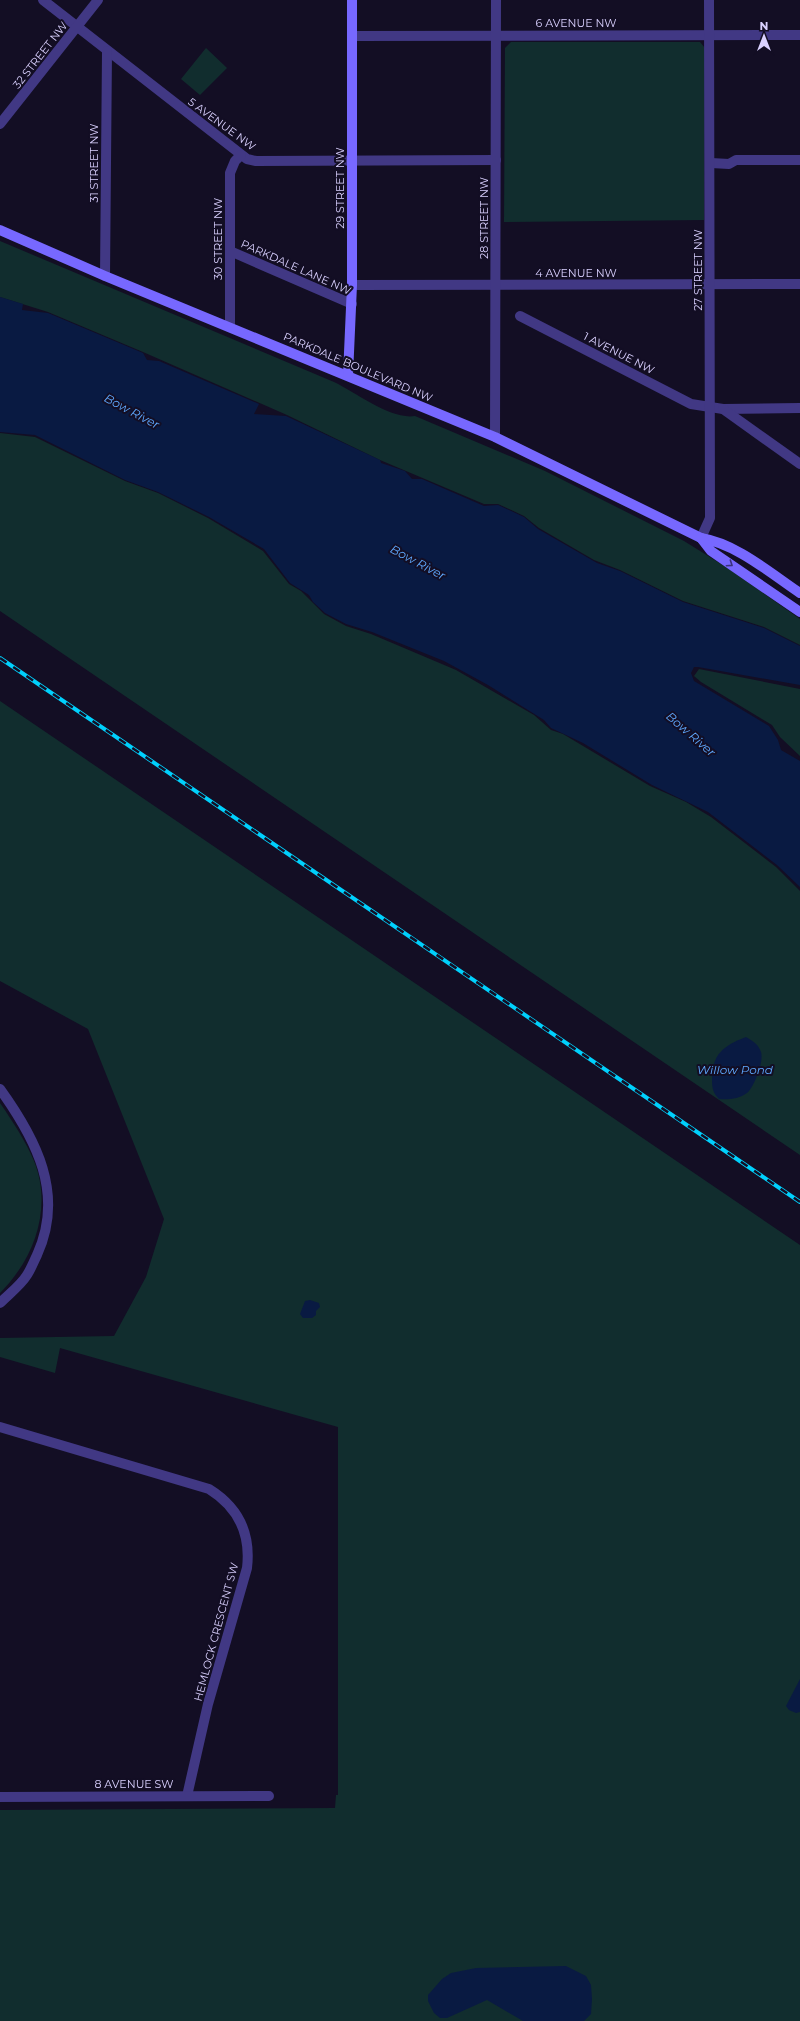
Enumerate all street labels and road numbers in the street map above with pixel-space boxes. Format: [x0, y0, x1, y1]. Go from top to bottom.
street label: 6 AVENUE NW [536, 16, 616, 30]
street label: 32 STREET NW [10, 19, 70, 91]
street label: 5 AVENUE NW [185, 95, 259, 153]
street label: 31 STREET NW [87, 124, 101, 202]
street label: 29 STREET NW [333, 147, 347, 229]
street label: 28 STREET NW [477, 177, 491, 259]
street label: 30 STREET NW [211, 198, 225, 280]
street label: 27 STREET NW [691, 229, 705, 311]
street label: PARKDALE LANE NW [239, 236, 353, 298]
street label: 4 AVENUE NW [535, 266, 617, 280]
street label: PARKDALE BOULEVARD NW [281, 329, 435, 405]
street label: 1 AVENUE NW [581, 329, 657, 377]
street label: HEMLOCK CRESCENT SW [191, 1561, 241, 1703]
street label: 8 AVENUE SW [94, 1777, 174, 1791]

